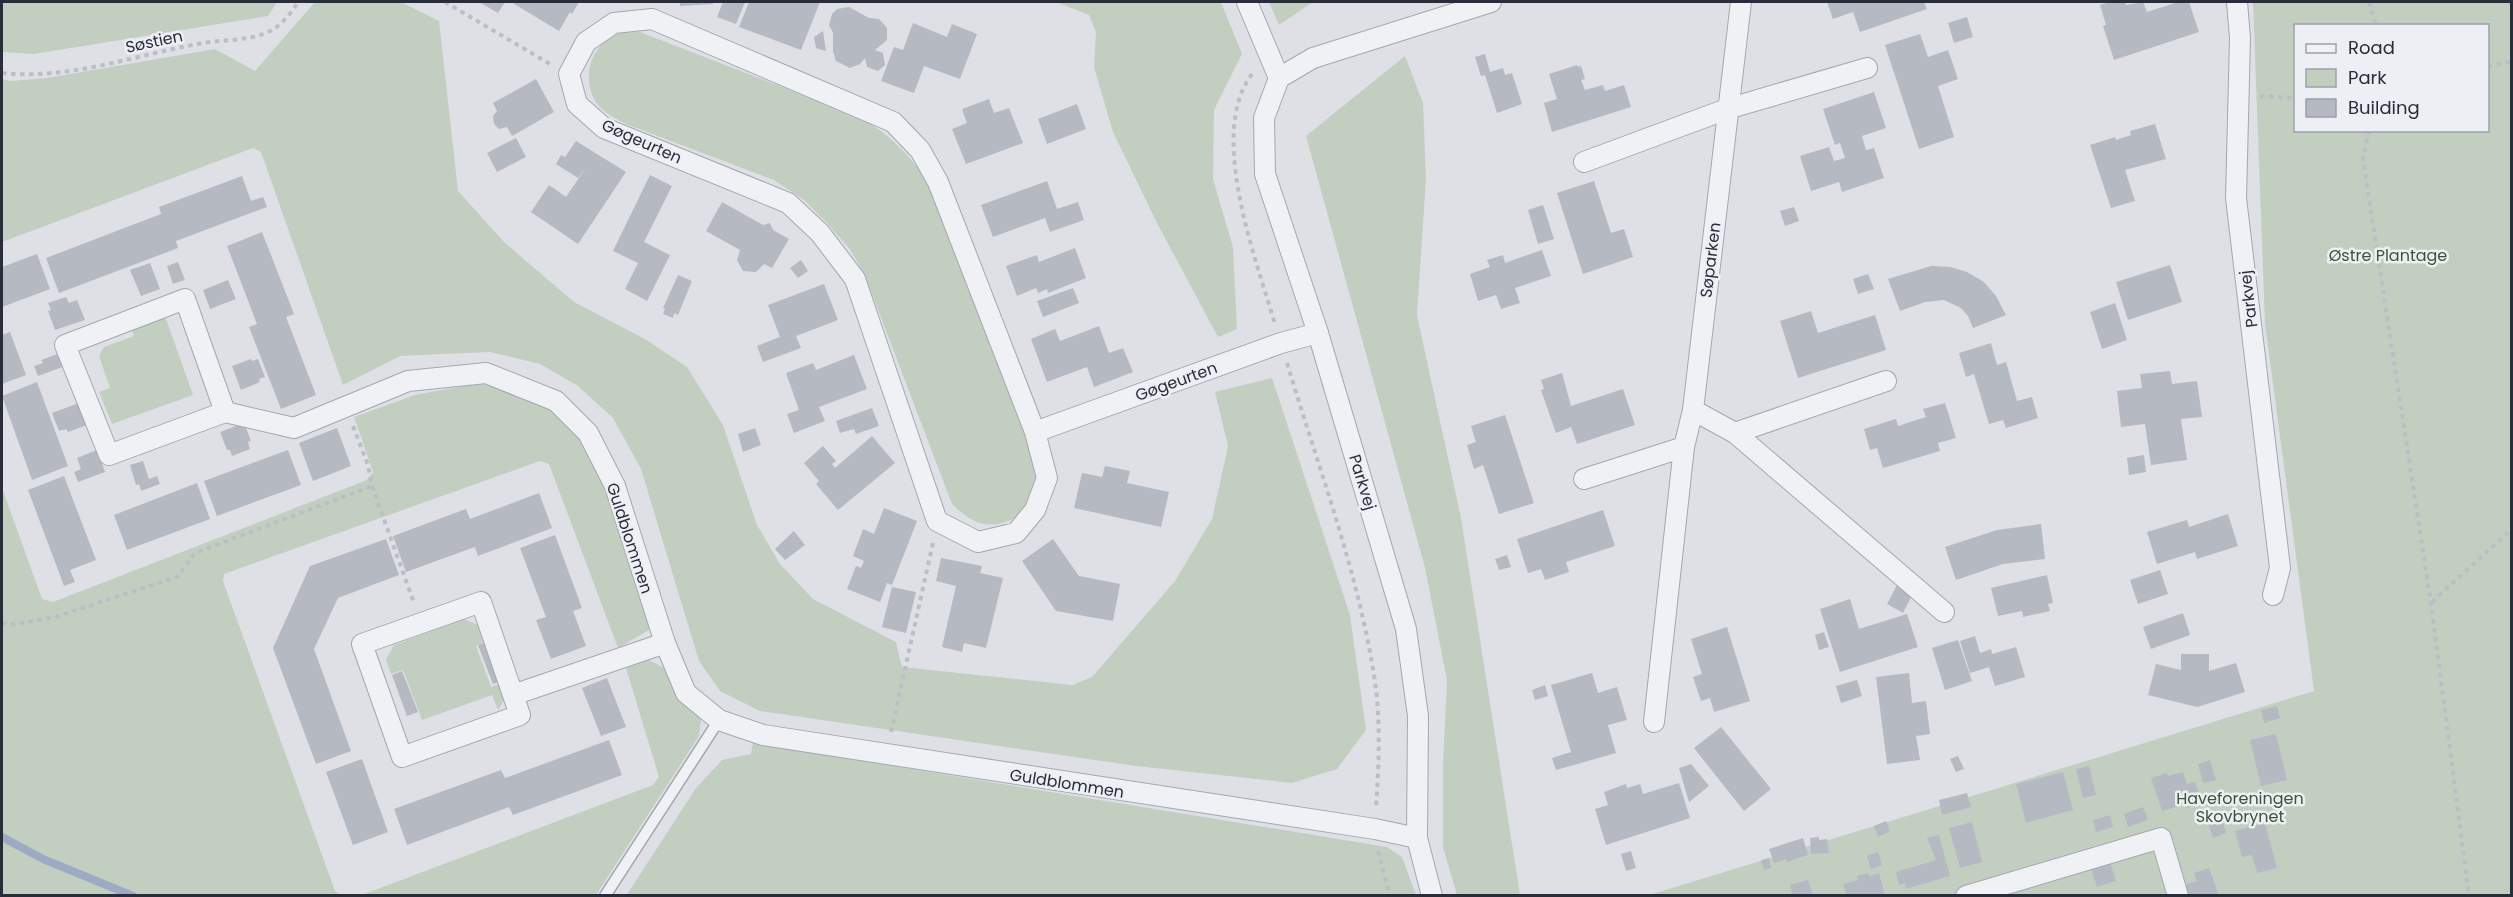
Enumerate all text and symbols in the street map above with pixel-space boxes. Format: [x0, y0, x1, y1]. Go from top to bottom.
street label: Søstien [123, 24, 185, 59]
legend [2294, 24, 2489, 132]
text: Road [2348, 35, 2395, 60]
text: Park [2348, 65, 2387, 90]
text: Building [2348, 95, 2420, 120]
street label: Gøgeurten [598, 114, 686, 169]
street label: Søparken [1694, 221, 1727, 299]
park label: Østre Plantage [2329, 244, 2447, 267]
street label: Parkvej [2234, 269, 2263, 329]
street label: Gøgeurten [1132, 356, 1220, 407]
street label: Parkvej [1343, 451, 1382, 513]
street label: Guldblommen [601, 480, 658, 597]
street label: Guldblommen [1008, 763, 1126, 804]
park label: Haveforeningen Skovbrynet [2176, 787, 2304, 828]

